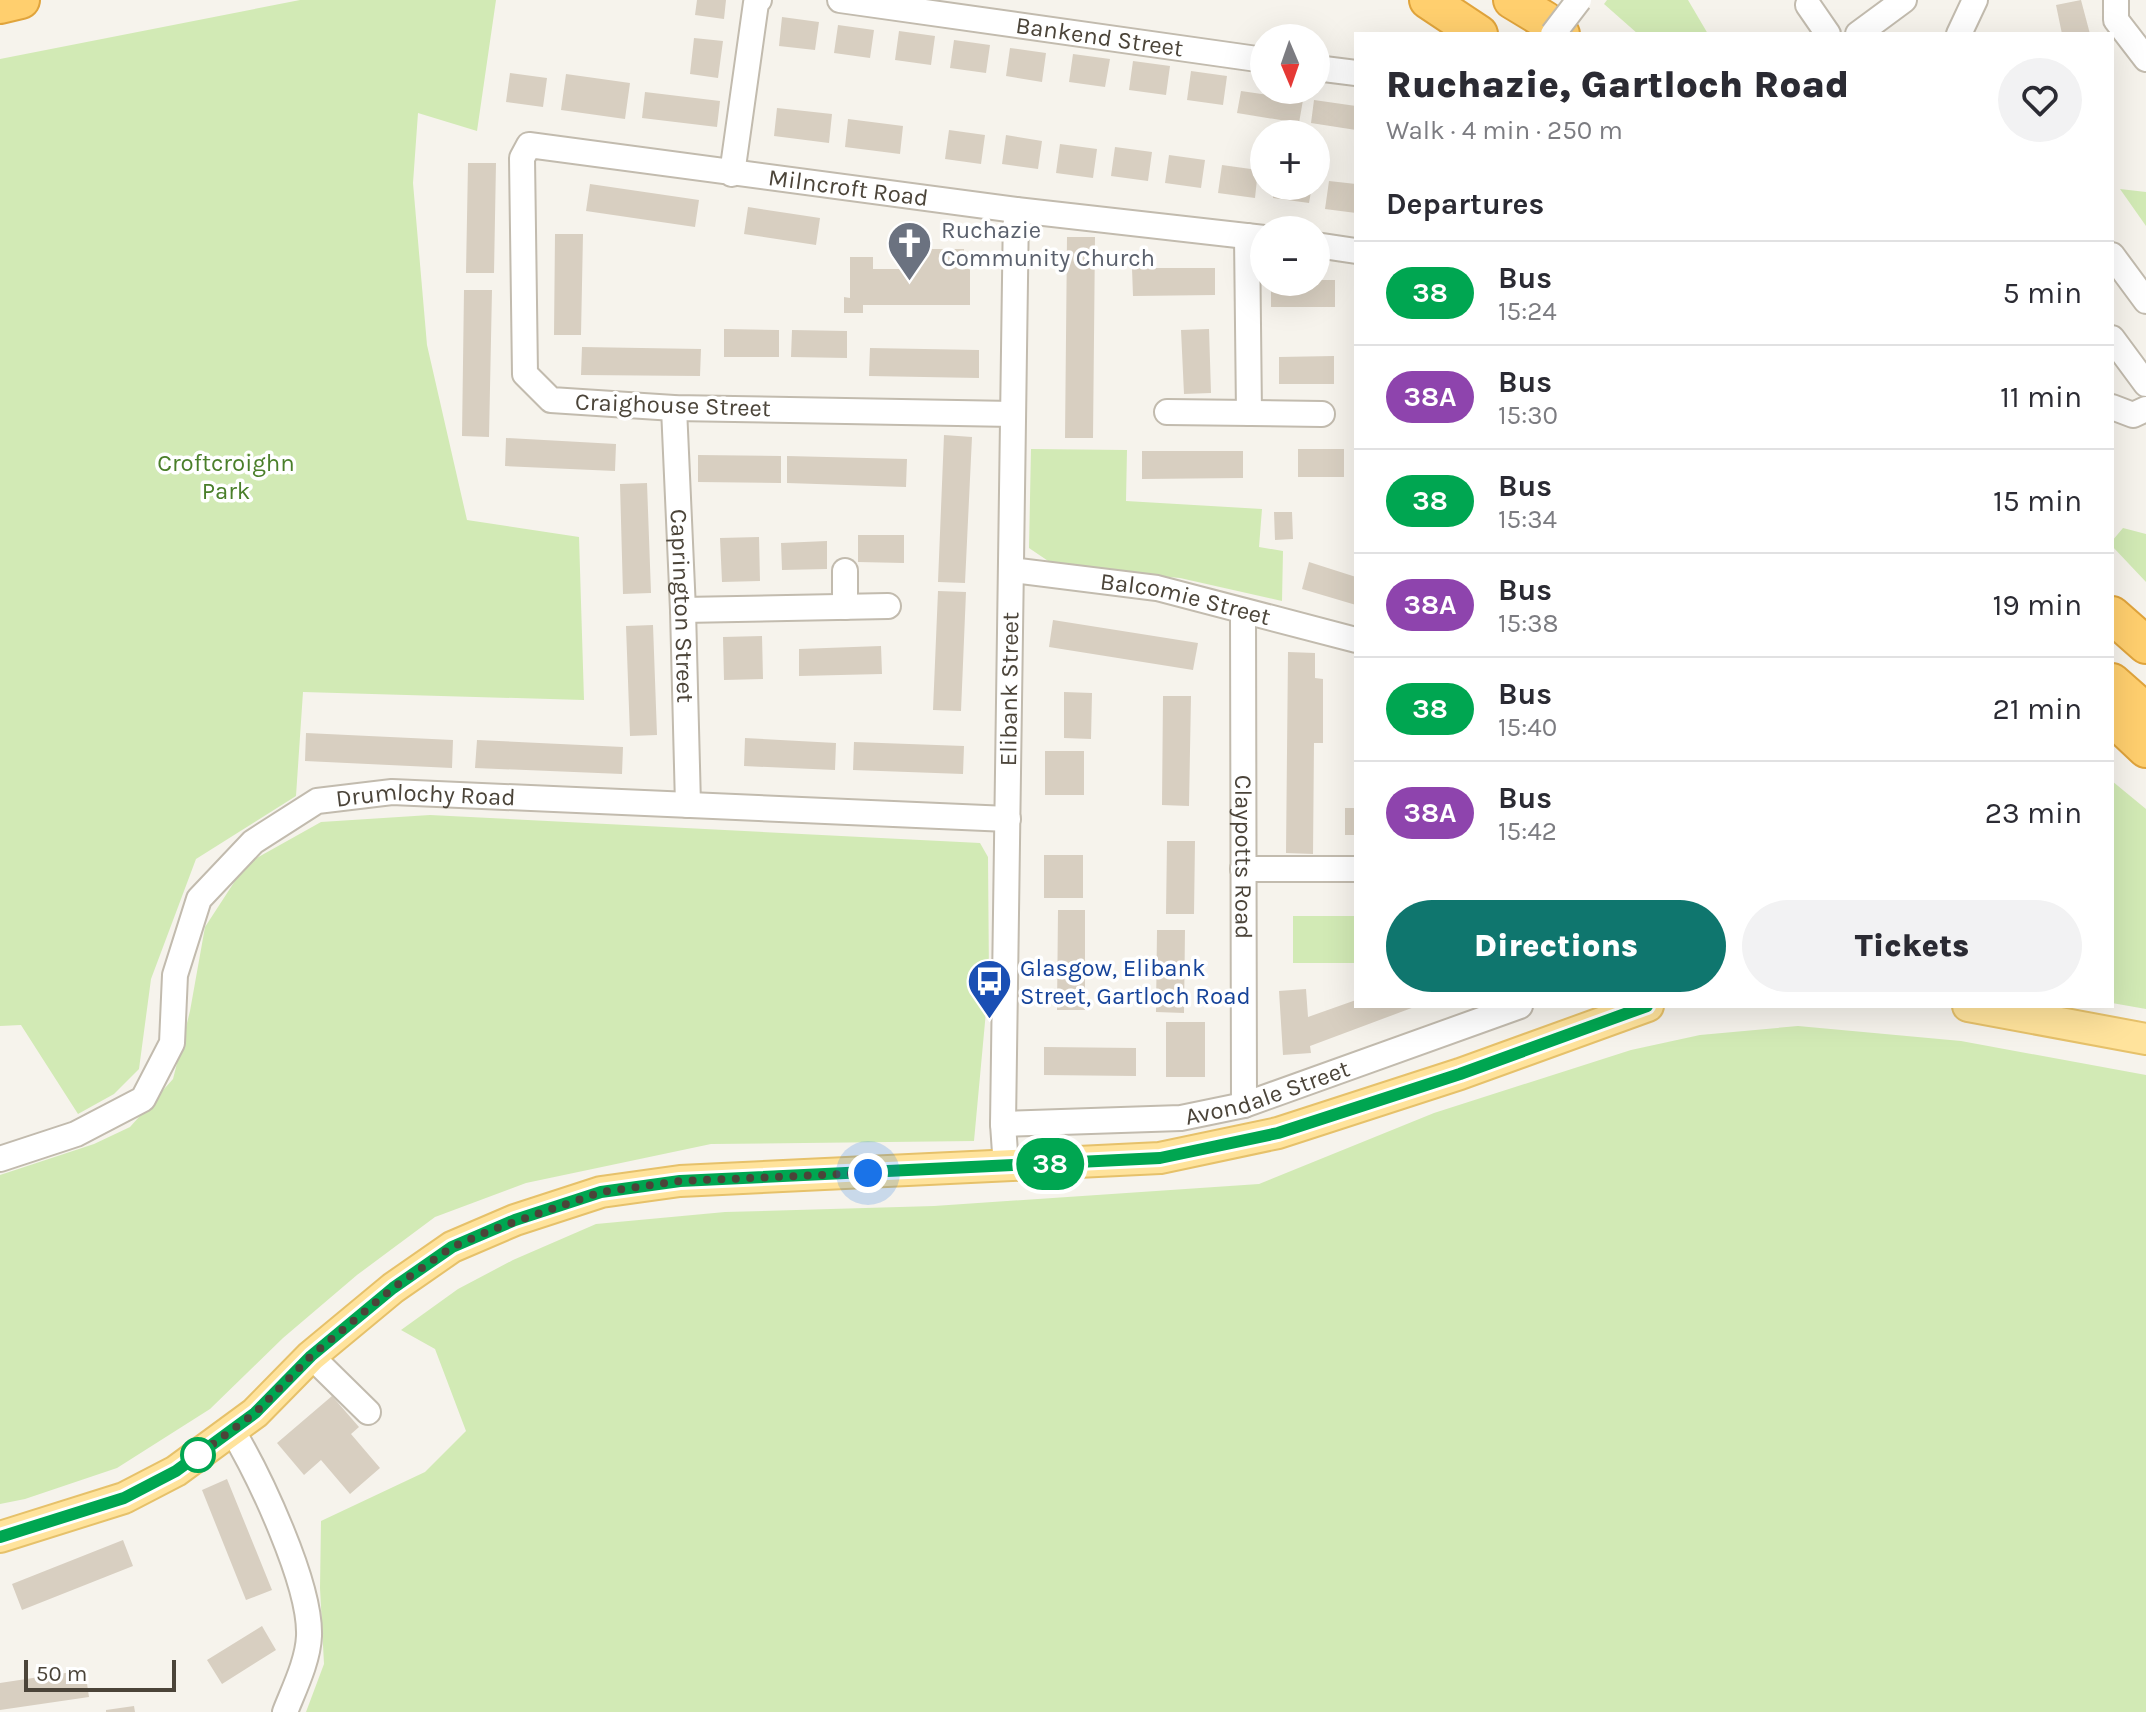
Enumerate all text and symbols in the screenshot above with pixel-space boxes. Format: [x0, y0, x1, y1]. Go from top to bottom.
street label: Bankend Street [1014, 11, 1185, 62]
north arrow [1250, 24, 1330, 104]
map controls [1250, 24, 1330, 296]
button: heart [1998, 58, 2082, 142]
text: Ruchazie, Gartloch Road [1386, 62, 1849, 107]
text: Walk · 4 min · 250 m [1386, 115, 1623, 146]
button: + [1250, 120, 1330, 200]
street label: Milncroft Road [767, 163, 930, 212]
text: Departures [1386, 186, 1544, 222]
place label: Ruchazie Community Church [941, 216, 1155, 272]
button: − [1250, 216, 1330, 296]
church icon: Ruchazie Community Church [886, 220, 934, 283]
text: Bus [1498, 260, 1552, 296]
text: 5 min [2003, 275, 2082, 311]
text: 38 [1412, 276, 1448, 309]
text: 15:24 [1498, 296, 1557, 327]
text: Bus [1498, 364, 1552, 400]
text: 11 min [2000, 379, 2082, 415]
text: 38A [1403, 380, 1457, 413]
street label: Craighouse Street [575, 388, 771, 422]
text: 15:30 [1498, 400, 1558, 431]
park label: Croftcroighn Park [157, 449, 295, 505]
text: Bus [1498, 468, 1552, 504]
text: 15 min [1993, 483, 2082, 519]
text: 38 [1412, 484, 1448, 517]
text: 15:34 [1498, 504, 1557, 535]
street label: Caprington Street [665, 508, 699, 703]
street label: Balcomie Street [1099, 567, 1274, 631]
text: Bus [1498, 572, 1552, 608]
text: 19 min [1992, 587, 2082, 623]
text: 38A [1403, 588, 1457, 621]
text: 15:38 [1498, 608, 1559, 639]
street label: Elibank Street [994, 612, 1024, 767]
text: Bus [1498, 676, 1552, 712]
text: 21 min [1992, 691, 2082, 727]
text: 38 [1412, 692, 1448, 725]
text: 15:40 [1498, 712, 1557, 743]
street label: Claypotts Road [1229, 775, 1258, 939]
street label: Drumlochy Road [334, 778, 516, 813]
text: Bus [1498, 780, 1552, 816]
text: 23 min [1985, 795, 2082, 831]
text: 38A [1403, 796, 1457, 829]
text: 15:42 [1498, 816, 1557, 847]
button: Directions [1386, 900, 1726, 992]
button: Tickets [1742, 900, 2082, 992]
place label: Glasgow, Elibank Street, Gartloch Road [1020, 954, 1251, 1010]
bus stop icon: Glasgow, Elibank Street, Gartloch Road [965, 958, 1013, 1021]
street label: Avondale Street [1182, 1054, 1353, 1131]
line badge: 38 [1014, 1138, 1086, 1190]
text: 38 [1032, 1147, 1068, 1180]
your location [848, 1153, 888, 1193]
unlabelled marker [181, 1438, 215, 1472]
scale bar [24, 1656, 176, 1692]
text: 50 m [36, 1661, 87, 1687]

